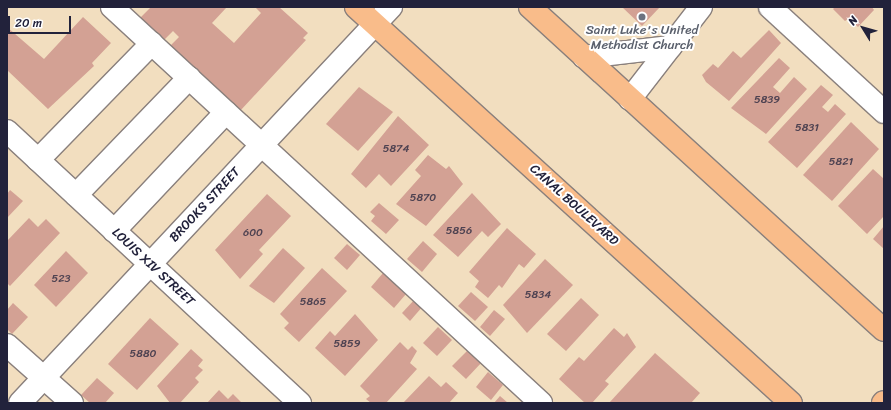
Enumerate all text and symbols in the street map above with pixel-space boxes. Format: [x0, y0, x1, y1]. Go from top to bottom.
scale bar [10, 8, 73, 34]
north arrow [843, 8, 883, 48]
text: 20 m [15, 12, 42, 34]
marker: Saint Luke's United Methodist Church [637, 12, 647, 22]
text: N [843, 12, 863, 29]
place label: Saint Luke's United Methodist Church [585, 23, 699, 54]
house number: 5839 [754, 93, 780, 107]
house number: 5831 [795, 121, 819, 135]
house number: 5874 [383, 142, 409, 156]
house number: 5821 [829, 155, 853, 169]
street label: CANAL BOULEVARD [526, 161, 622, 249]
street label: BROOKS STREET [166, 164, 244, 246]
house number: 5870 [410, 191, 436, 205]
house number: 5856 [446, 224, 472, 238]
street label: LOUIS XIV STREET [108, 225, 198, 309]
house number: 600 [243, 226, 263, 240]
house number: 523 [51, 272, 71, 286]
house number: 5834 [525, 288, 551, 302]
house number: 5865 [300, 295, 326, 309]
house number: 5859 [334, 337, 360, 351]
house number: 5880 [130, 347, 156, 361]

